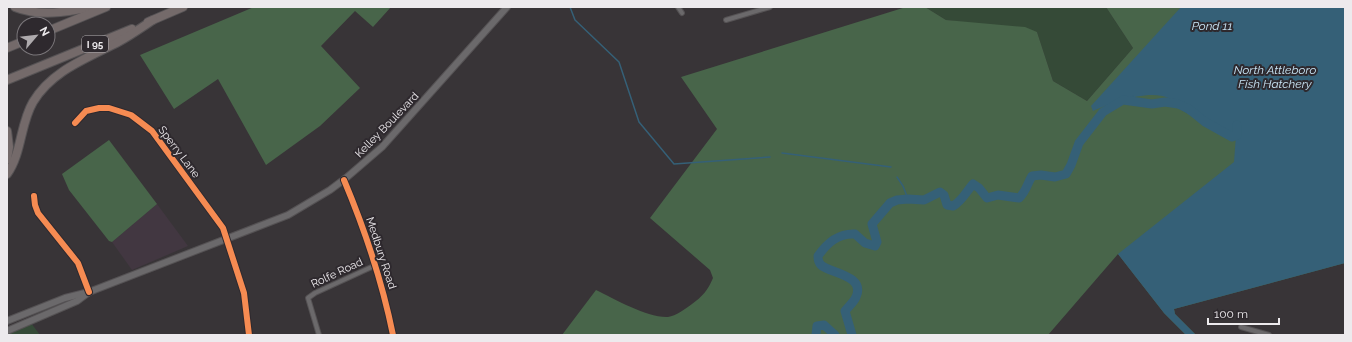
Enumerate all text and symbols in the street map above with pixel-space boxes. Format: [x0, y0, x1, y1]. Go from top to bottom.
north arrow [16, 16, 56, 56]
water label: Pond 11 [1192, 19, 1232, 33]
text: N [37, 25, 52, 38]
road number: I 95 [82, 36, 108, 52]
water label: North Attleboro Fish Hatchery [1234, 63, 1316, 91]
street label: Kelley Boulevard [352, 89, 422, 160]
street label: Sperry Lane [155, 124, 203, 181]
street label: Medbury Road [363, 215, 399, 291]
street label: Rolfe Road [309, 255, 365, 291]
scale bar [1208, 300, 1279, 326]
text: 100 m [1214, 307, 1248, 321]

